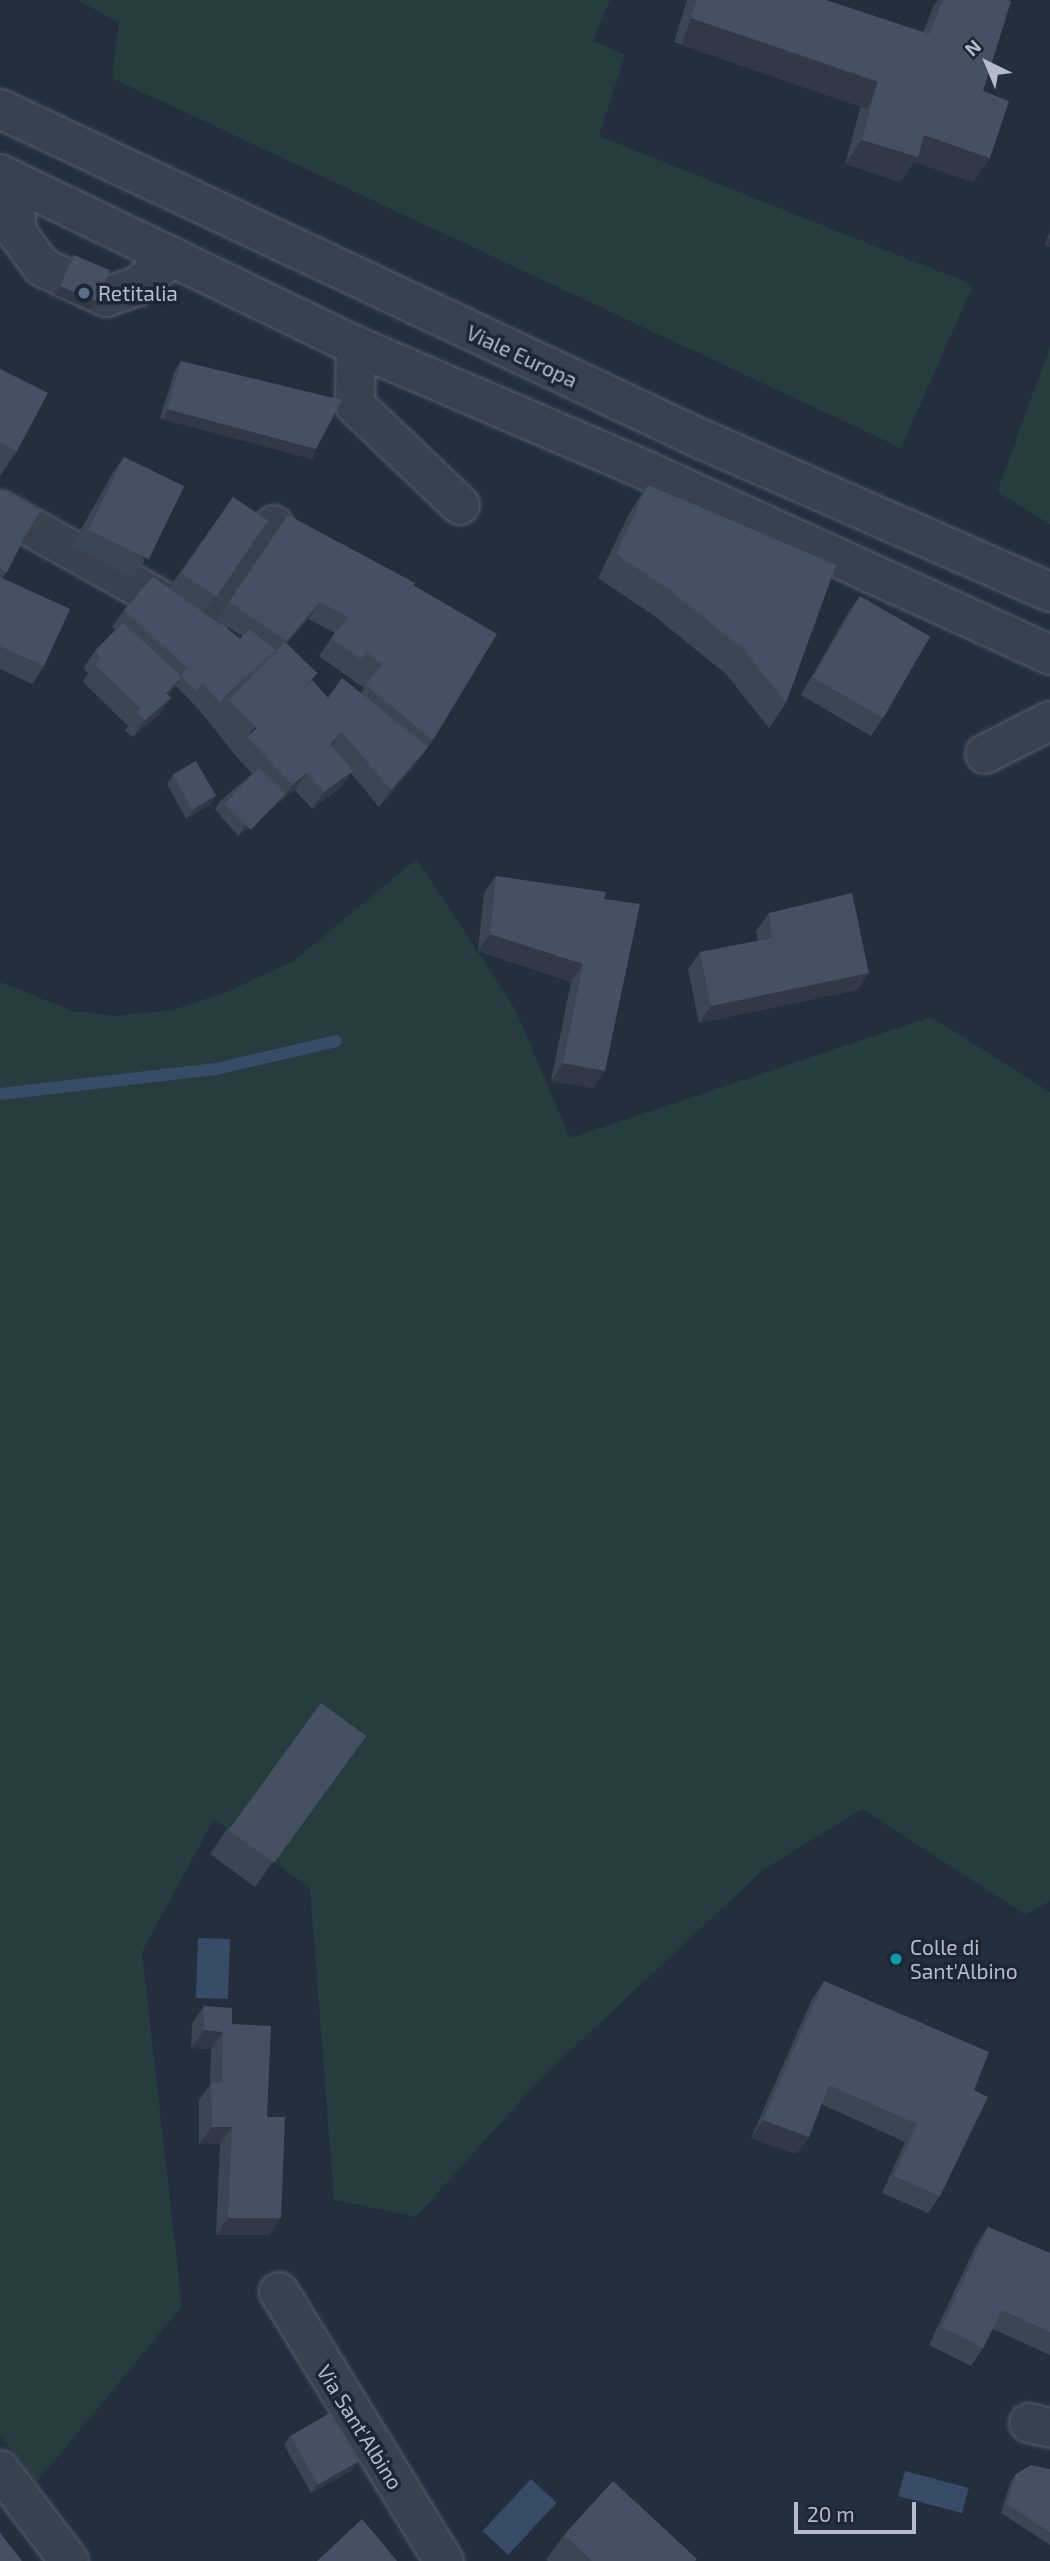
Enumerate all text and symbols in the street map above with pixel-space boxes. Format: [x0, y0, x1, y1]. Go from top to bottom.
north arrow [952, 28, 1022, 98]
text: N [959, 34, 985, 60]
place label: Retitalia [98, 280, 178, 306]
marker: Retitalia [76, 285, 92, 301]
street label: Viale Europa [463, 319, 581, 393]
place label: Colle di Sant'Albino [910, 1934, 1018, 1984]
marker: Colle di Sant'Albino [888, 1951, 904, 1967]
street label: Via Sant'Albino [312, 2360, 408, 2494]
scale bar [798, 2488, 920, 2532]
text: 20 m [807, 2501, 855, 2526]

